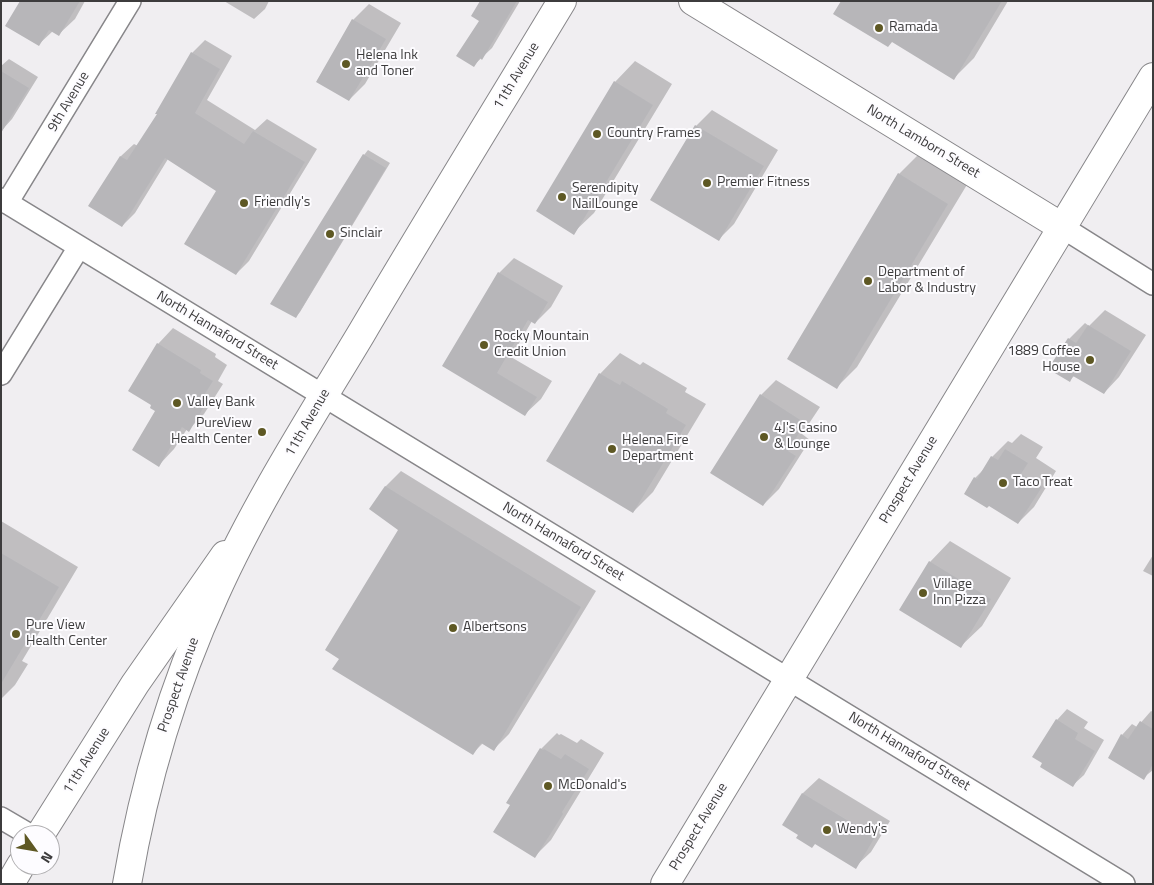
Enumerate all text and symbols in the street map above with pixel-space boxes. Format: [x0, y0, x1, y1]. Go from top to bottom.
place label: Ramada [889, 20, 938, 36]
marker: Ramada [873, 22, 885, 34]
street label: 11th Avenue [490, 40, 544, 112]
place label: Helena Ink and Toner [356, 48, 418, 80]
marker: Helena Ink and Toner [340, 58, 352, 70]
street label: 9th Avenue [45, 69, 93, 135]
street label: North Lamborn Street [863, 102, 983, 182]
place label: Country Frames [607, 126, 701, 142]
marker: Country Frames [591, 128, 603, 140]
place label: Premier Fitness [717, 175, 810, 191]
marker: Premier Fitness [701, 177, 713, 189]
place label: Serendipity NailLounge [572, 181, 639, 213]
marker: Serendipity NailLounge [556, 191, 568, 203]
place label: Friendly's [254, 195, 310, 211]
marker: Friendly's [238, 197, 250, 209]
place label: Sinclair [340, 226, 382, 242]
marker: Sinclair [324, 228, 336, 240]
place label: Department of Labor & Industry [878, 265, 976, 298]
marker: Department of Labor & Industry [862, 275, 874, 287]
street label: North Hannaford Street [153, 288, 281, 374]
place label: Rocky Mountain Credit Union [494, 329, 589, 362]
marker: Rocky Mountain Credit Union [478, 339, 490, 351]
place label: 1889 Coffee House [1007, 344, 1080, 377]
marker: 1889 Coffee House [1084, 354, 1096, 366]
street label: 11th Avenue [282, 386, 334, 460]
place label: Valley Bank [187, 395, 255, 411]
marker: Valley Bank [171, 397, 183, 409]
place label: PureView Health Center [171, 416, 252, 448]
place label: 4J's Casino & Lounge [774, 421, 837, 454]
marker: PureView Health Center [256, 426, 268, 438]
marker: 4J's Casino & Lounge [758, 431, 770, 443]
place label: Helena Fire Department [622, 433, 693, 466]
street label: Prospect Avenue [876, 433, 942, 527]
marker: Helena Fire Department [606, 443, 618, 455]
place label: Taco Treat [1013, 475, 1072, 491]
marker: Taco Treat [997, 477, 1009, 489]
street label: North Hannaford Street [499, 499, 627, 585]
place label: Village Inn Pizza [933, 577, 986, 610]
marker: Village Inn Pizza [917, 587, 929, 599]
place label: Pure View Health Center [26, 618, 107, 650]
place label: Albertsons [463, 620, 527, 636]
marker: Albertsons [447, 622, 459, 634]
marker: Pure View Health Center [10, 628, 22, 640]
street label: Prospect Avenue [155, 635, 203, 735]
street label: North Hannaford Street [845, 709, 973, 795]
street label: 11th Avenue [60, 725, 114, 797]
place label: McDonald's [558, 778, 627, 794]
marker: McDonald's [542, 780, 554, 792]
street label: Prospect Avenue [666, 780, 732, 874]
place label: Wendy's [837, 822, 887, 838]
marker: Wendy's [821, 824, 833, 836]
north arrow [10, 825, 60, 875]
text: N [36, 848, 59, 867]

